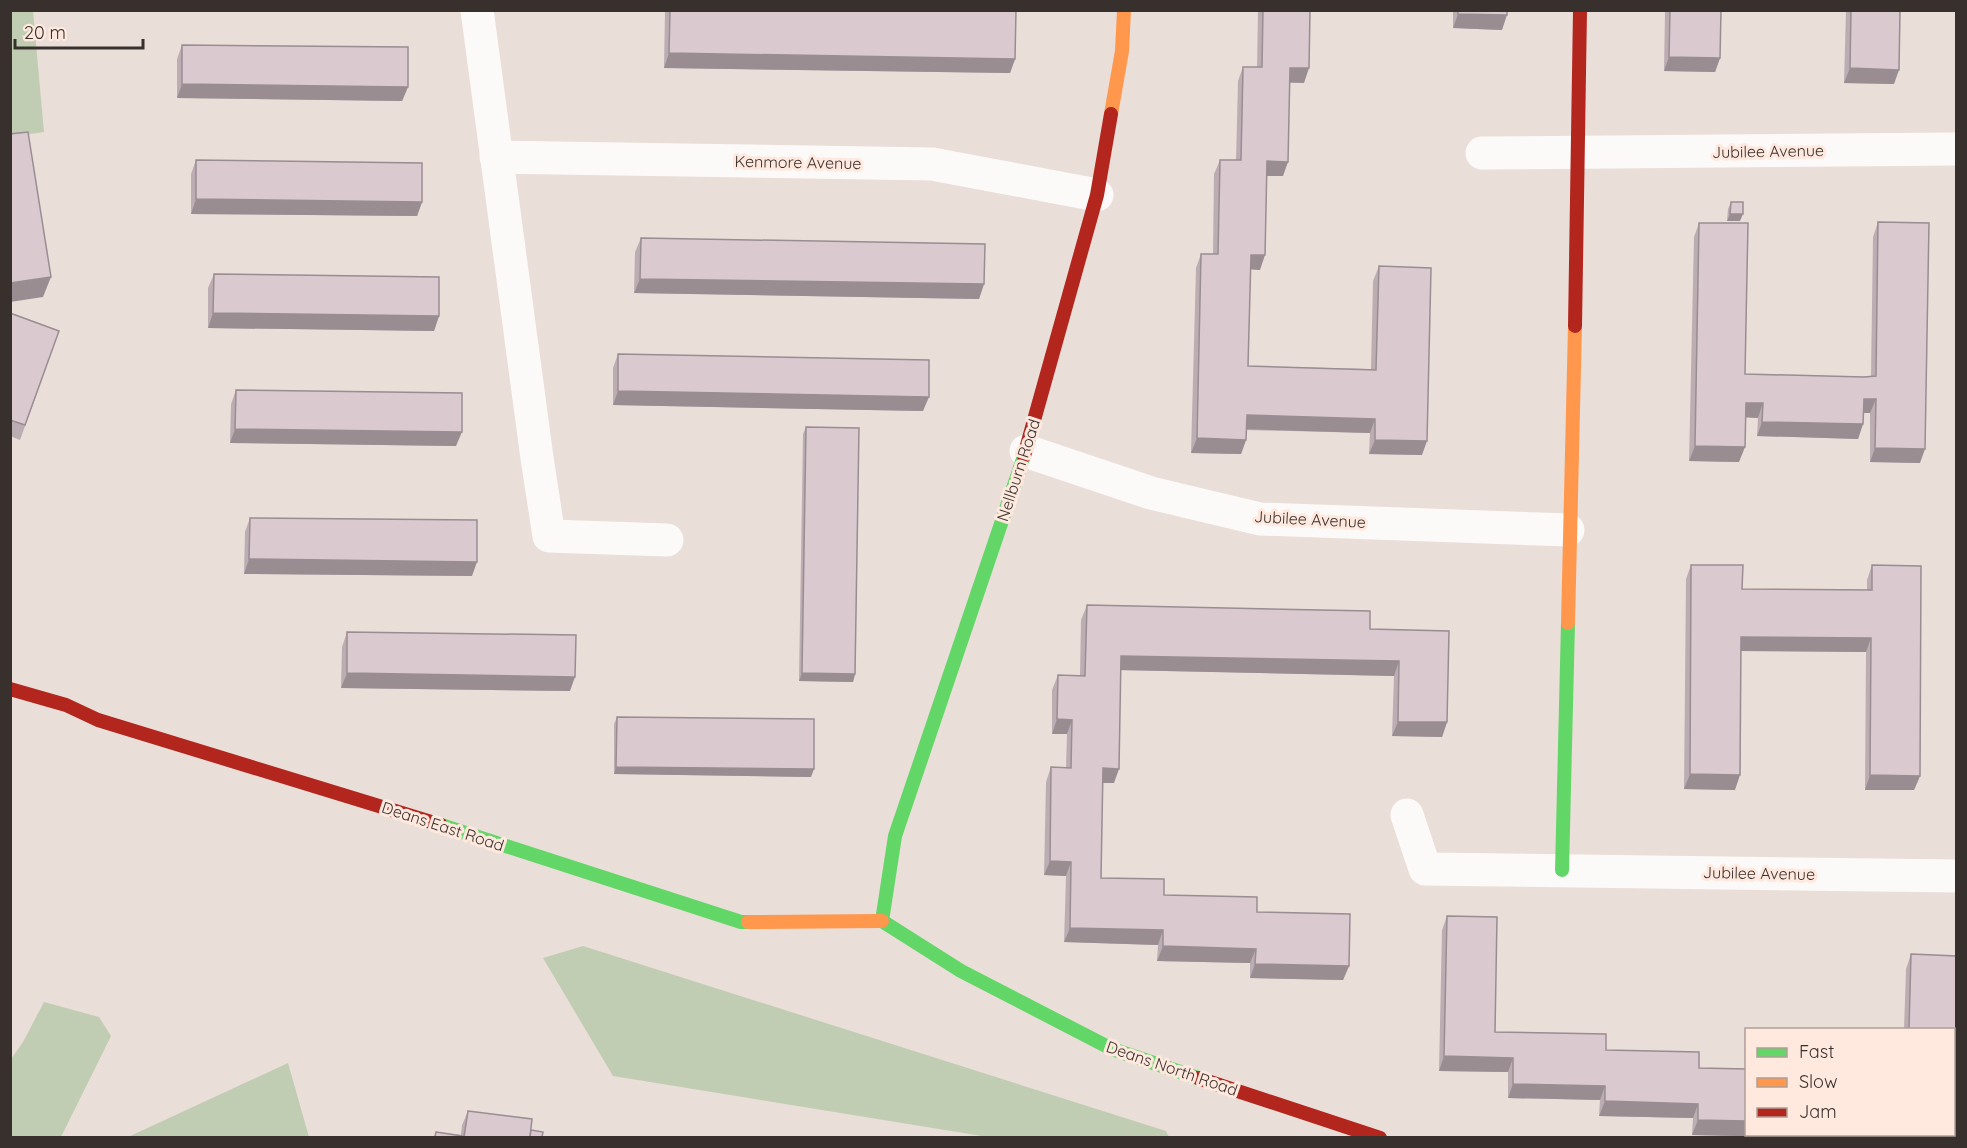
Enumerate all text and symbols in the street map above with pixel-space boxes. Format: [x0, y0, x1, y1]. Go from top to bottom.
scale bar [15, 12, 142, 50]
text: 20 m [24, 21, 66, 44]
street label: Jubilee Avenue [1712, 140, 1824, 162]
street label: Kenmore Avenue [734, 151, 862, 173]
street label: Nellburn Road [992, 416, 1044, 524]
street label: Jubilee Avenue [1254, 506, 1366, 532]
street label: Deans East Road [379, 797, 507, 855]
street label: Jubilee Avenue [1703, 862, 1815, 884]
legend [1745, 1028, 1955, 1136]
street label: Deans North Road [1104, 1036, 1240, 1100]
text: Fast [1799, 1040, 1834, 1063]
text: Slow [1799, 1070, 1837, 1093]
text: Jam [1799, 1100, 1837, 1123]

